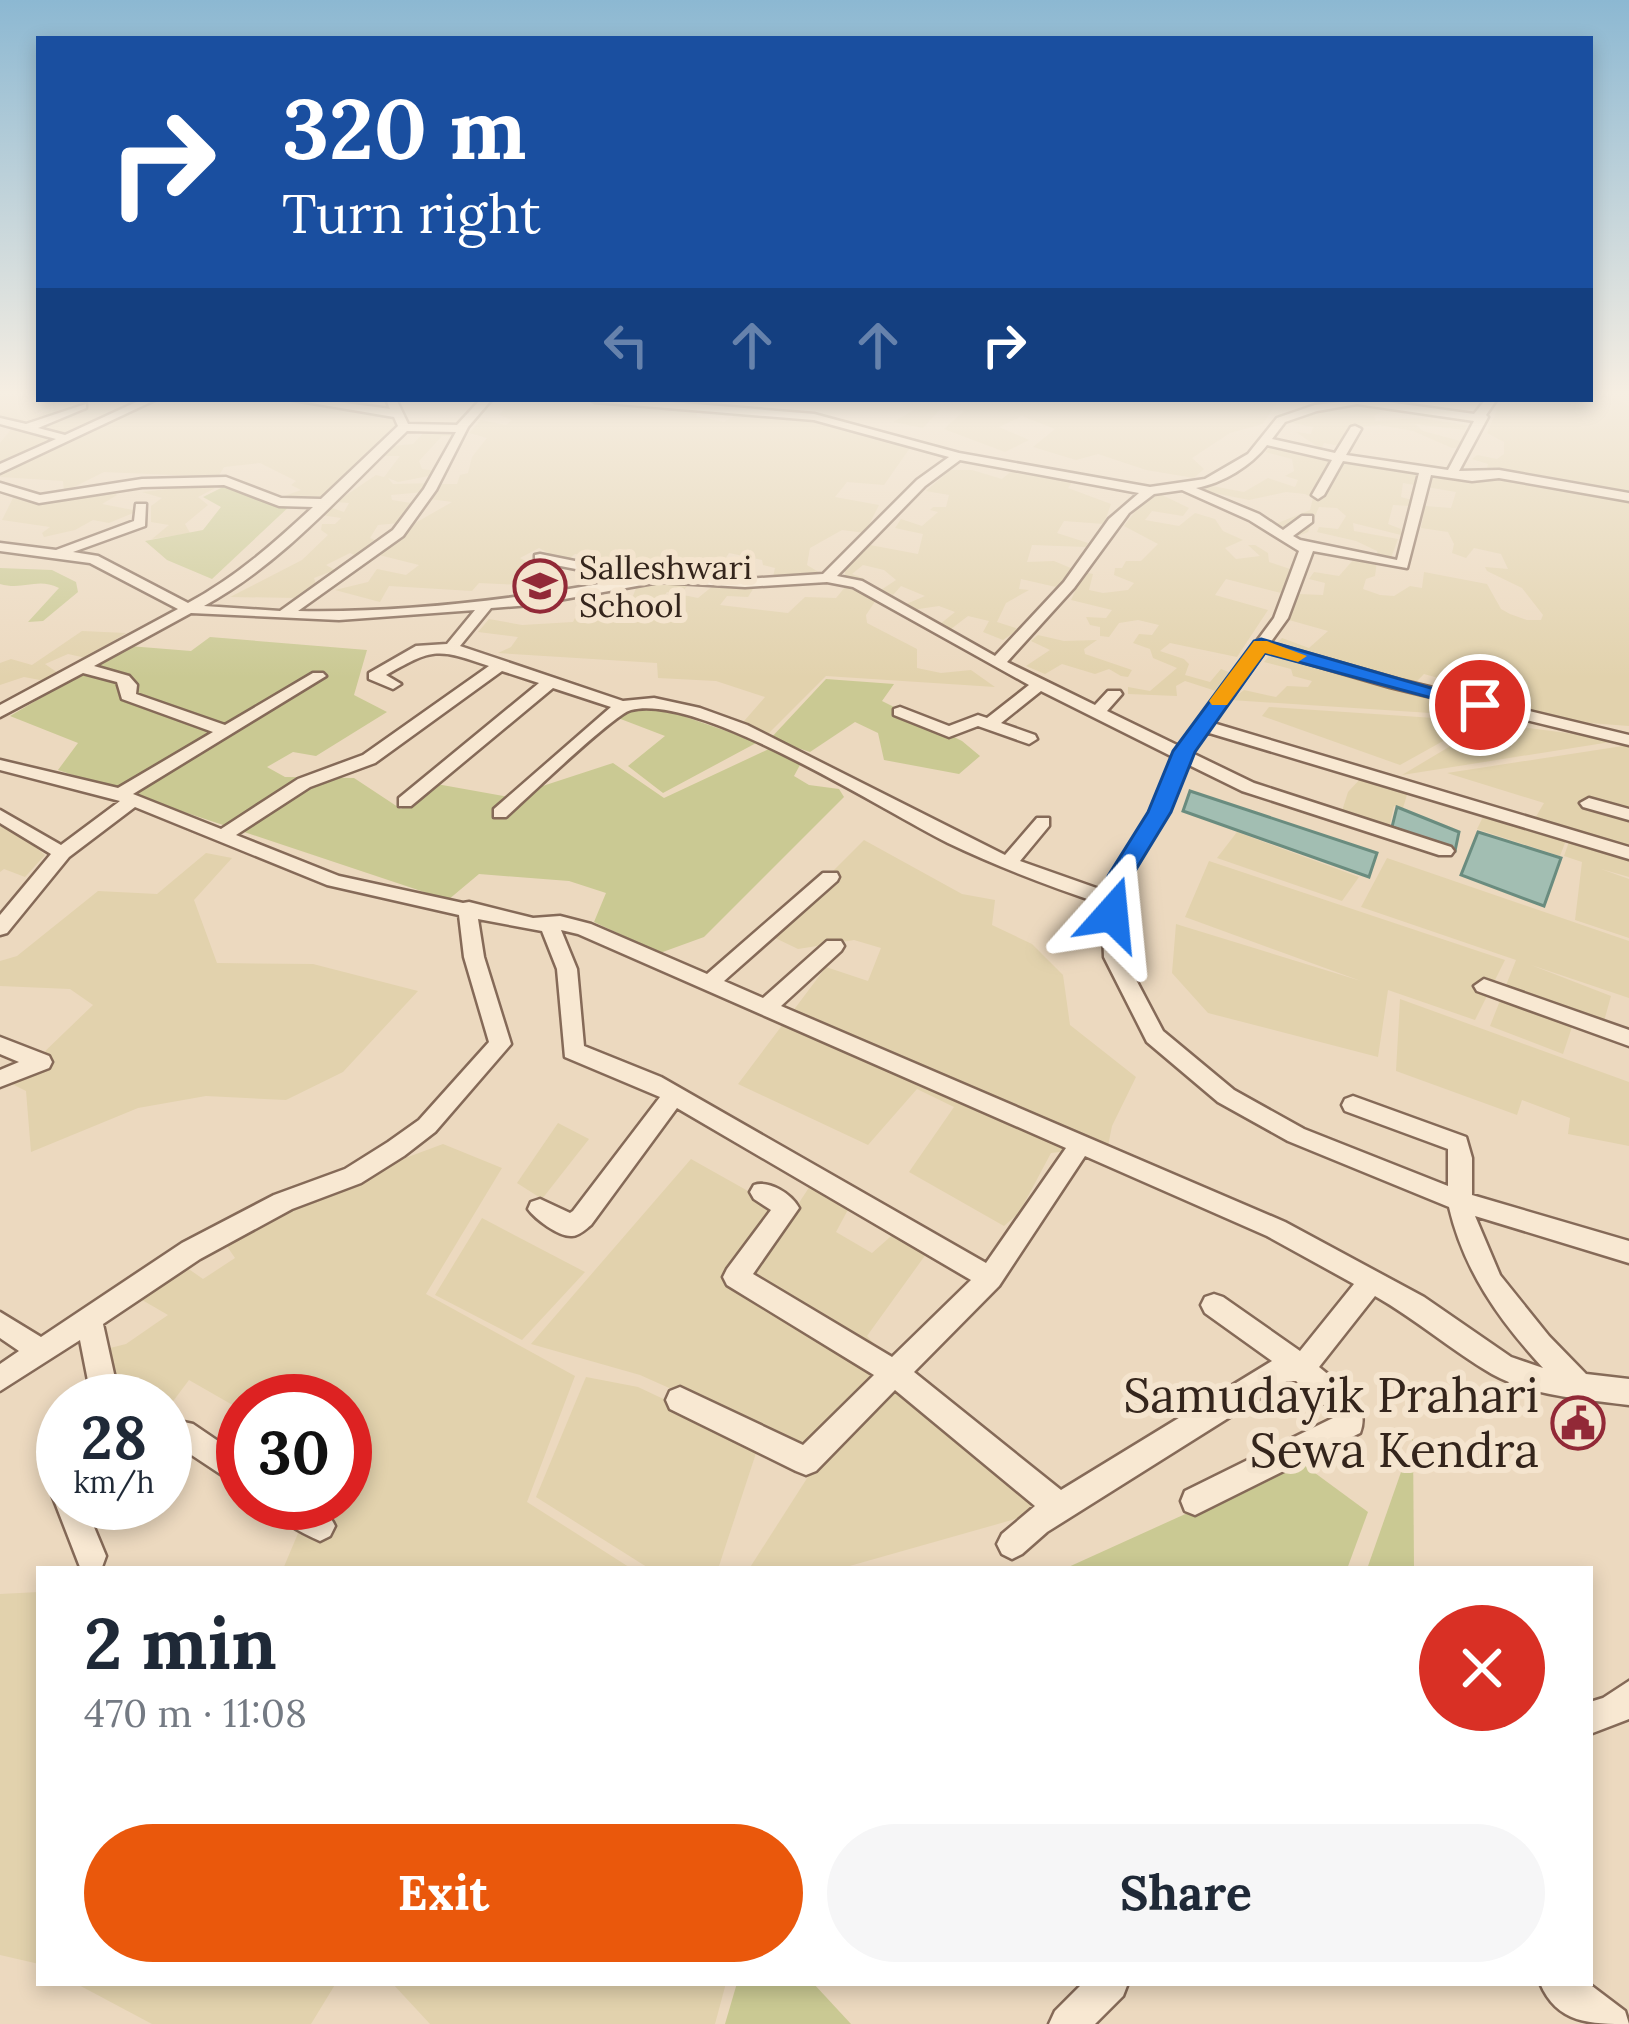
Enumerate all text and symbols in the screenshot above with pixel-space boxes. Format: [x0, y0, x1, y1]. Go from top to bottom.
text: 320 m [282, 74, 527, 182]
icon: right [84, 84, 240, 240]
text: Turn right [282, 179, 541, 248]
icon: left [593, 312, 659, 378]
icon: ahead [719, 312, 785, 378]
icon: ahead [845, 312, 911, 378]
icon: right [971, 312, 1037, 378]
place label: Salleshwari School [579, 546, 752, 626]
school or university icon: Salleshwari School [512, 558, 568, 614]
pin [1429, 654, 1531, 756]
icon: arrive [1447, 672, 1513, 738]
position arrow [1049, 851, 1175, 977]
place label: Samudayik Prahari Sewa Kendra [1123, 1364, 1539, 1480]
speed limit sign: 30 [216, 1374, 372, 1530]
public building icon: Samudayik Prahari Sewa Kendra [1550, 1395, 1606, 1451]
text: 28 [81, 1399, 147, 1475]
text: km/h [73, 1463, 155, 1501]
text: 2 min [84, 1597, 277, 1689]
button: close [1419, 1605, 1545, 1731]
text: 470 m · 11:08 [84, 1688, 307, 1738]
button: Exit [84, 1824, 803, 1962]
button: Share [827, 1824, 1545, 1962]

